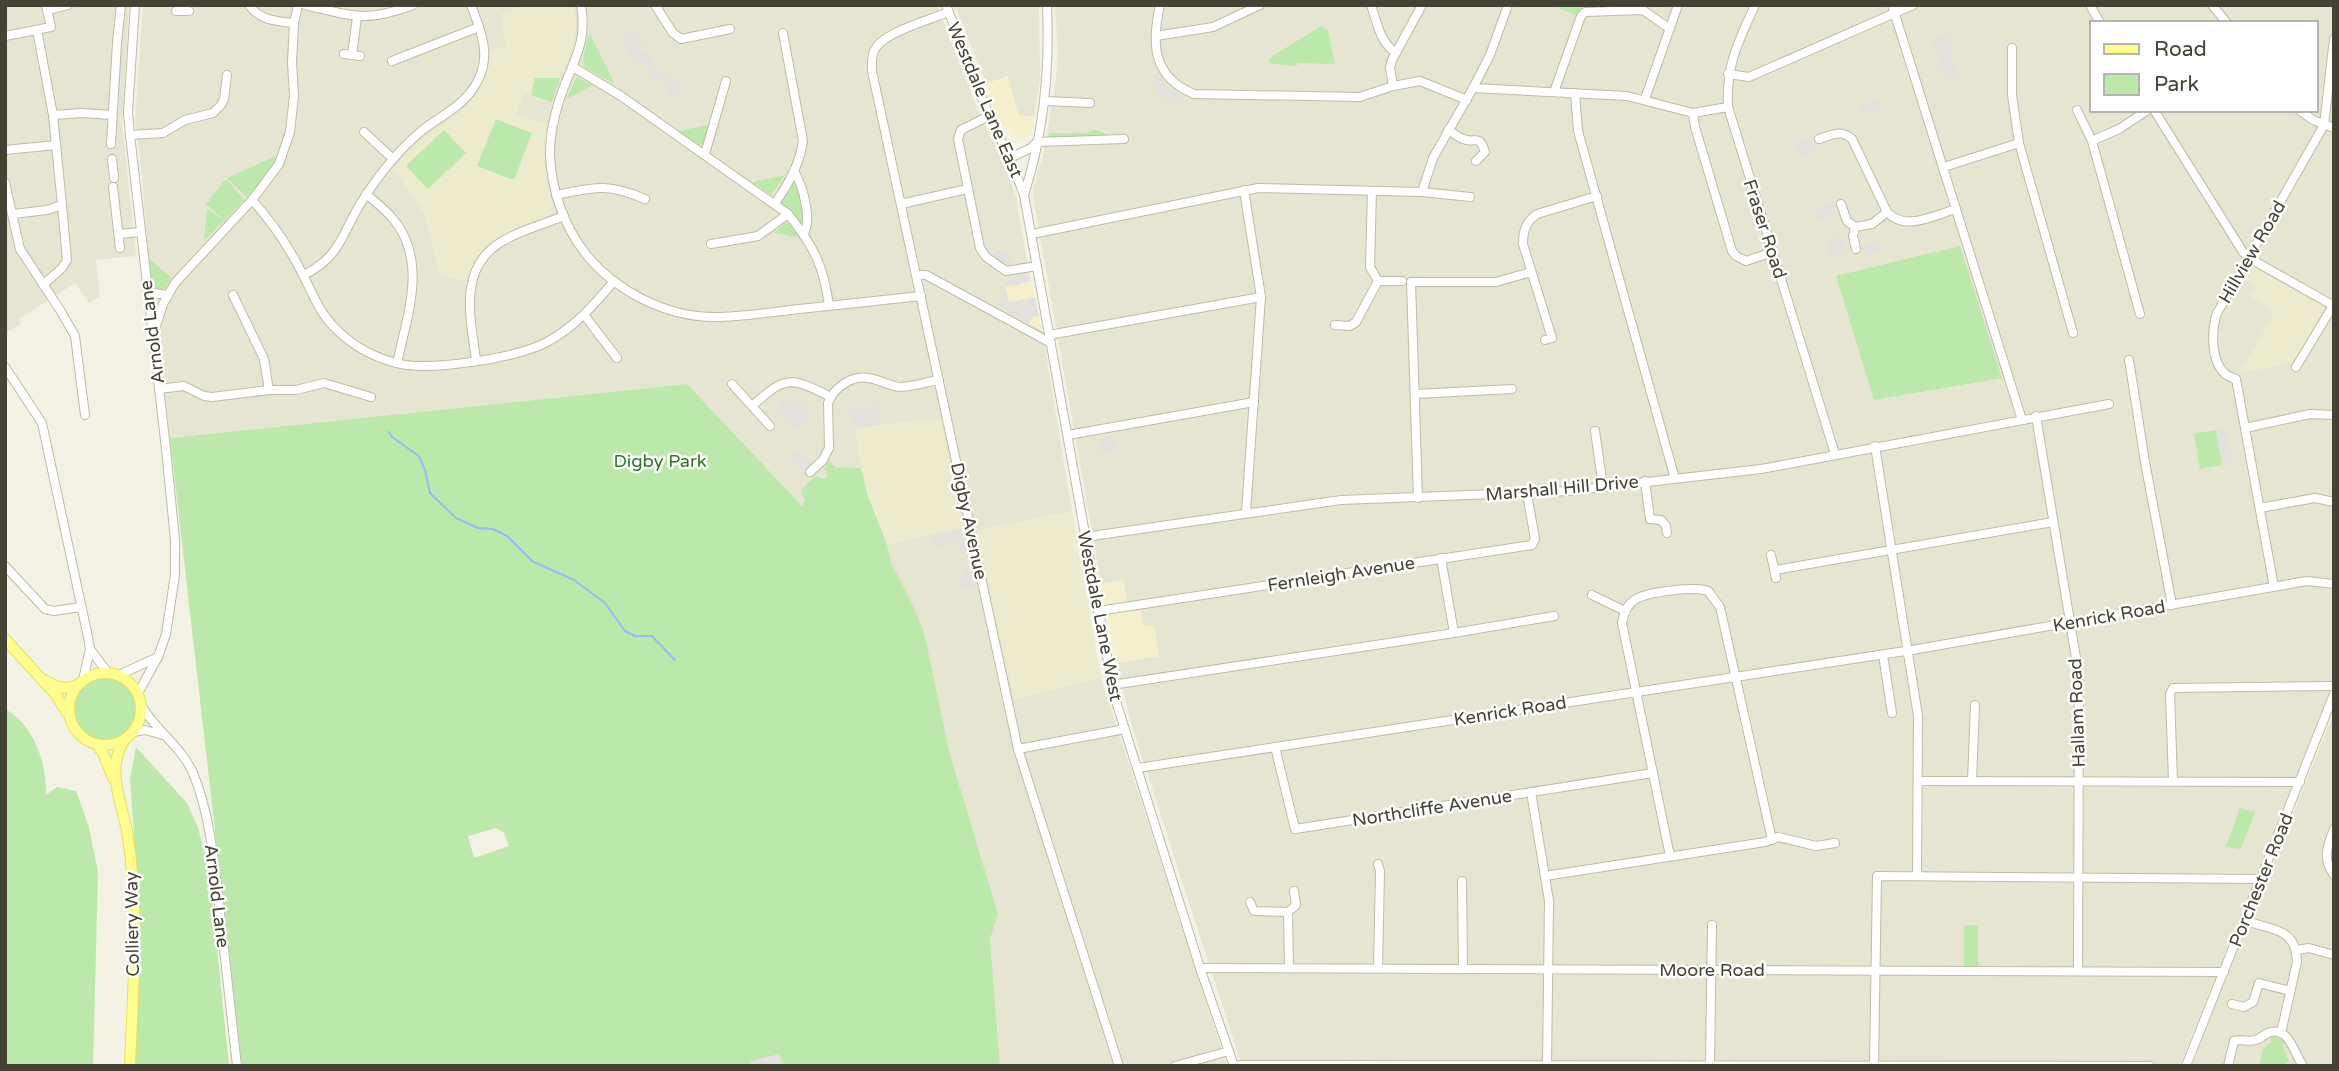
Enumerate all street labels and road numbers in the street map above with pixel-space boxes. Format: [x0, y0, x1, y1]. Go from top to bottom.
street label: Westdale Lane East [942, 19, 1028, 181]
street label: Fraser Road [1739, 177, 1791, 281]
street label: Hillview Road [2214, 197, 2290, 307]
street label: Arnold Lane [135, 279, 169, 385]
street label: Digby Avenue [946, 460, 992, 582]
street label: Marshall Hill Drive [1485, 470, 1639, 506]
street label: Westdale Lane West [1073, 529, 1127, 703]
street label: Fernleigh Avenue [1266, 551, 1416, 597]
street label: Kenrick Road [2051, 595, 2167, 637]
street label: Hallam Road [2064, 658, 2090, 768]
street label: Kenrick Road [1452, 691, 1568, 731]
street label: Northcliffe Avenue [1351, 785, 1513, 831]
street label: Porchester Road [2224, 810, 2298, 950]
street label: Arnold Lane [200, 843, 234, 949]
street label: Colliery Way [120, 871, 144, 977]
street label: Moore Road [1659, 959, 1765, 981]

